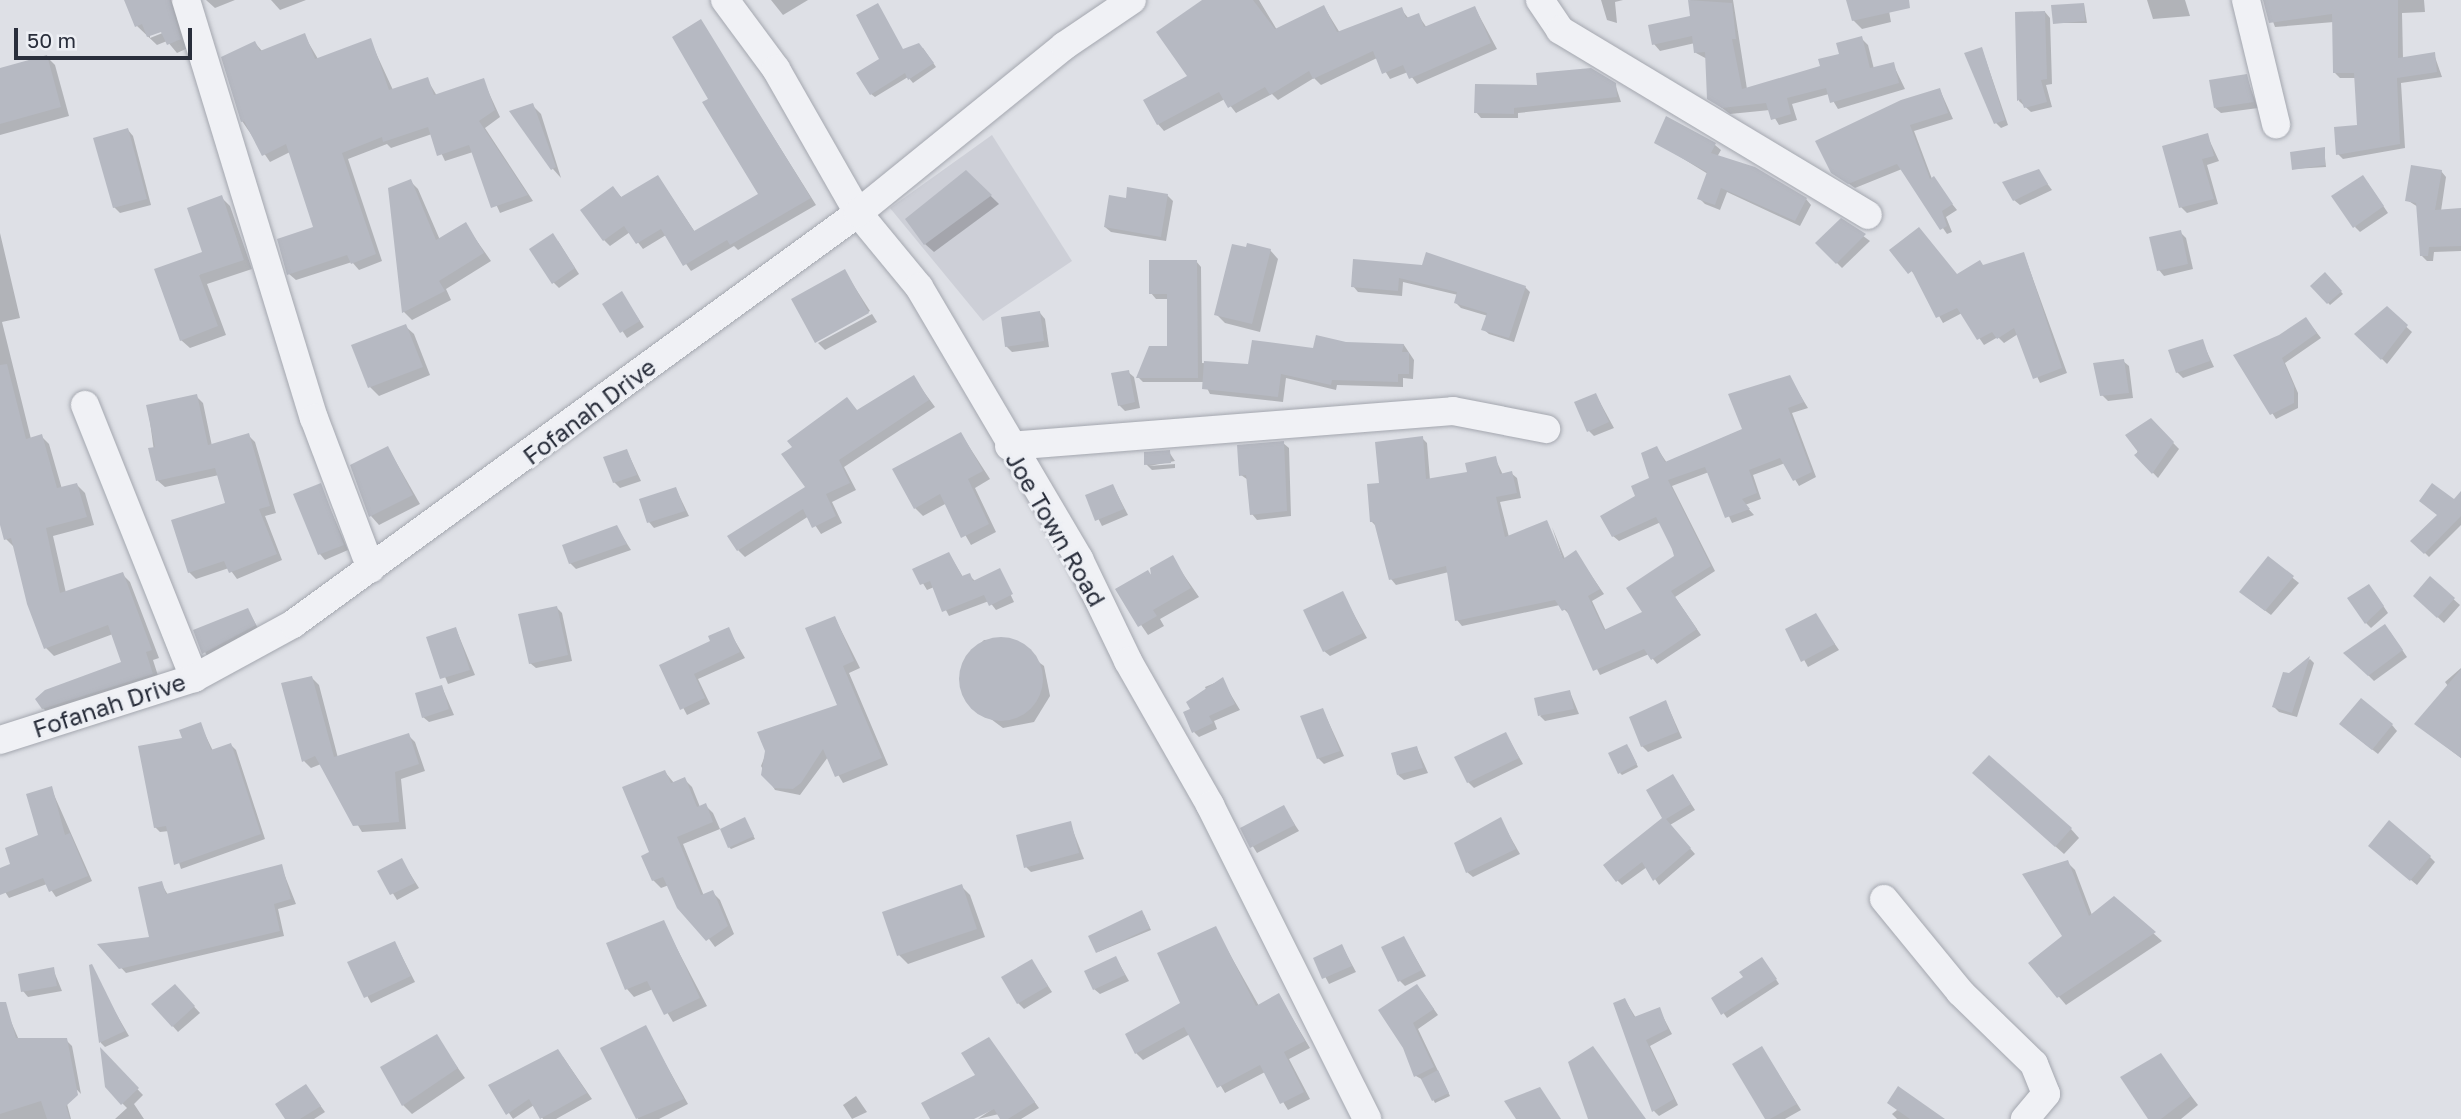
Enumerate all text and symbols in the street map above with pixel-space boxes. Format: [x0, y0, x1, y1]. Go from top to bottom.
scale bar [18, 14, 196, 58]
text: 50 m [27, 27, 76, 53]
street label: Fofanah Drive [517, 352, 661, 470]
street label: Joe Town Road [1000, 447, 1112, 611]
street label: Fofanah Drive [29, 667, 189, 743]

